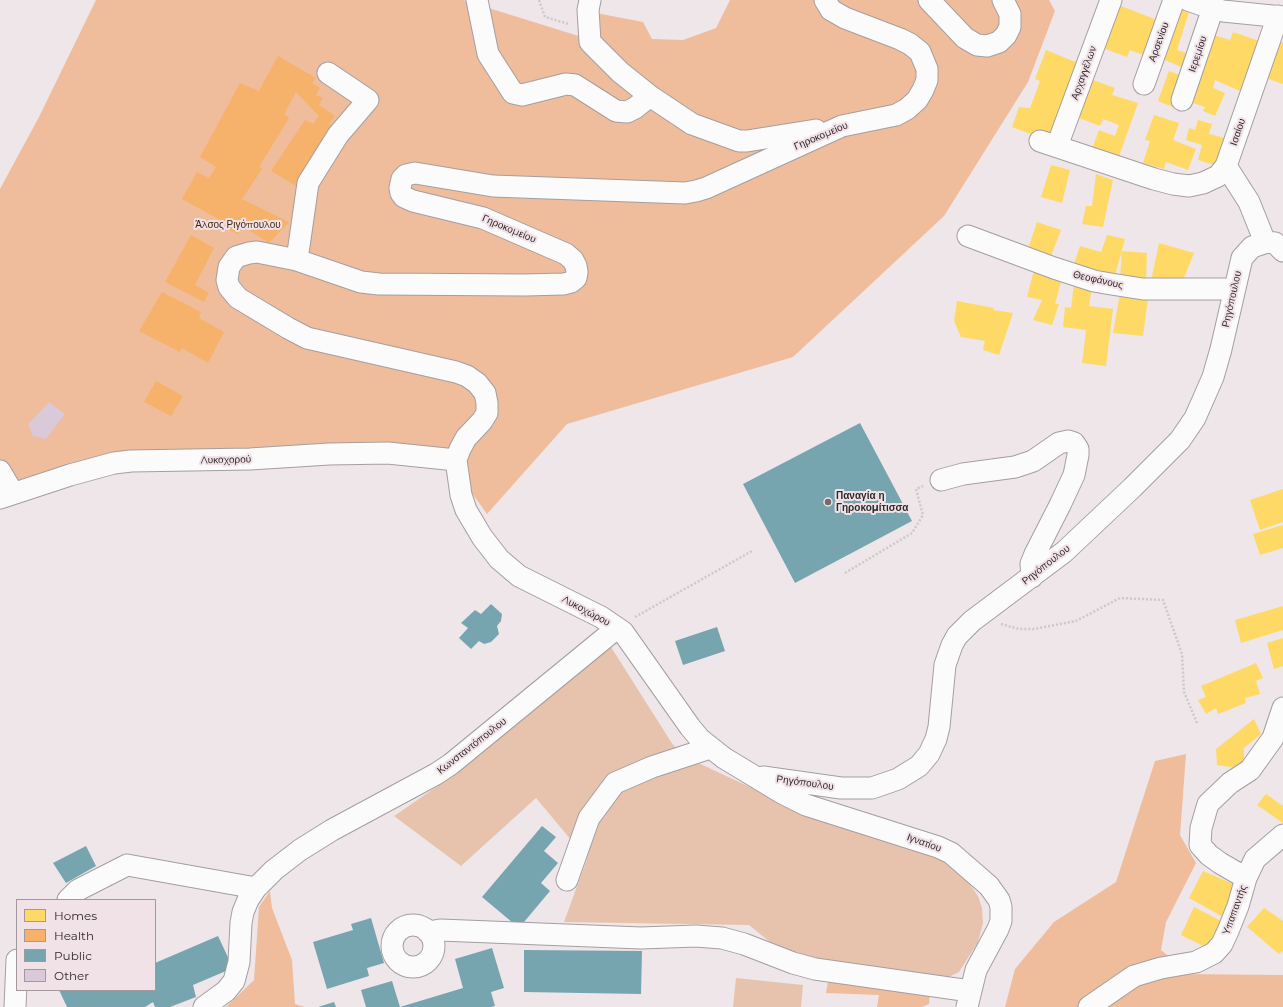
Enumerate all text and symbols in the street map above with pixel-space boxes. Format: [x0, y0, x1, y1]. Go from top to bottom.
street label: Αρσενίου [1146, 21, 1172, 63]
street label: Ιερεμίου [1186, 34, 1210, 74]
street label: Αρχαγγέλων [1069, 45, 1099, 101]
street label: Ισαίου [1228, 117, 1248, 147]
street label: Γηροκομείου [792, 119, 850, 153]
street label: Γηροκομείου [480, 212, 538, 246]
park label: Άλσος Ριγόπουλου [195, 219, 281, 231]
street label: Θεοφάνους [1072, 268, 1124, 292]
street label: Ρηγόπουλου [1220, 270, 1244, 328]
street label: Λυκοχορού [201, 454, 251, 466]
place label: Παναγία η Γηροκομίτισσα [836, 490, 909, 514]
marker: Παναγία η Γηροκομίτισσα [823, 497, 833, 507]
street label: Ρηγόπουλου [1020, 543, 1072, 587]
street label: Λυκοχώρου [560, 593, 612, 629]
street label: Κωνσταντόπουλου [435, 715, 509, 777]
street label: Ρηγόπουλου [776, 773, 834, 793]
street label: Ιγνατίου [905, 831, 943, 855]
street label: Υπαπαντής [1220, 884, 1250, 936]
legend [16, 899, 156, 991]
text: Homes [54, 908, 97, 923]
text: Health [54, 928, 94, 943]
text: Public [54, 948, 92, 963]
text: Other [54, 968, 89, 983]

